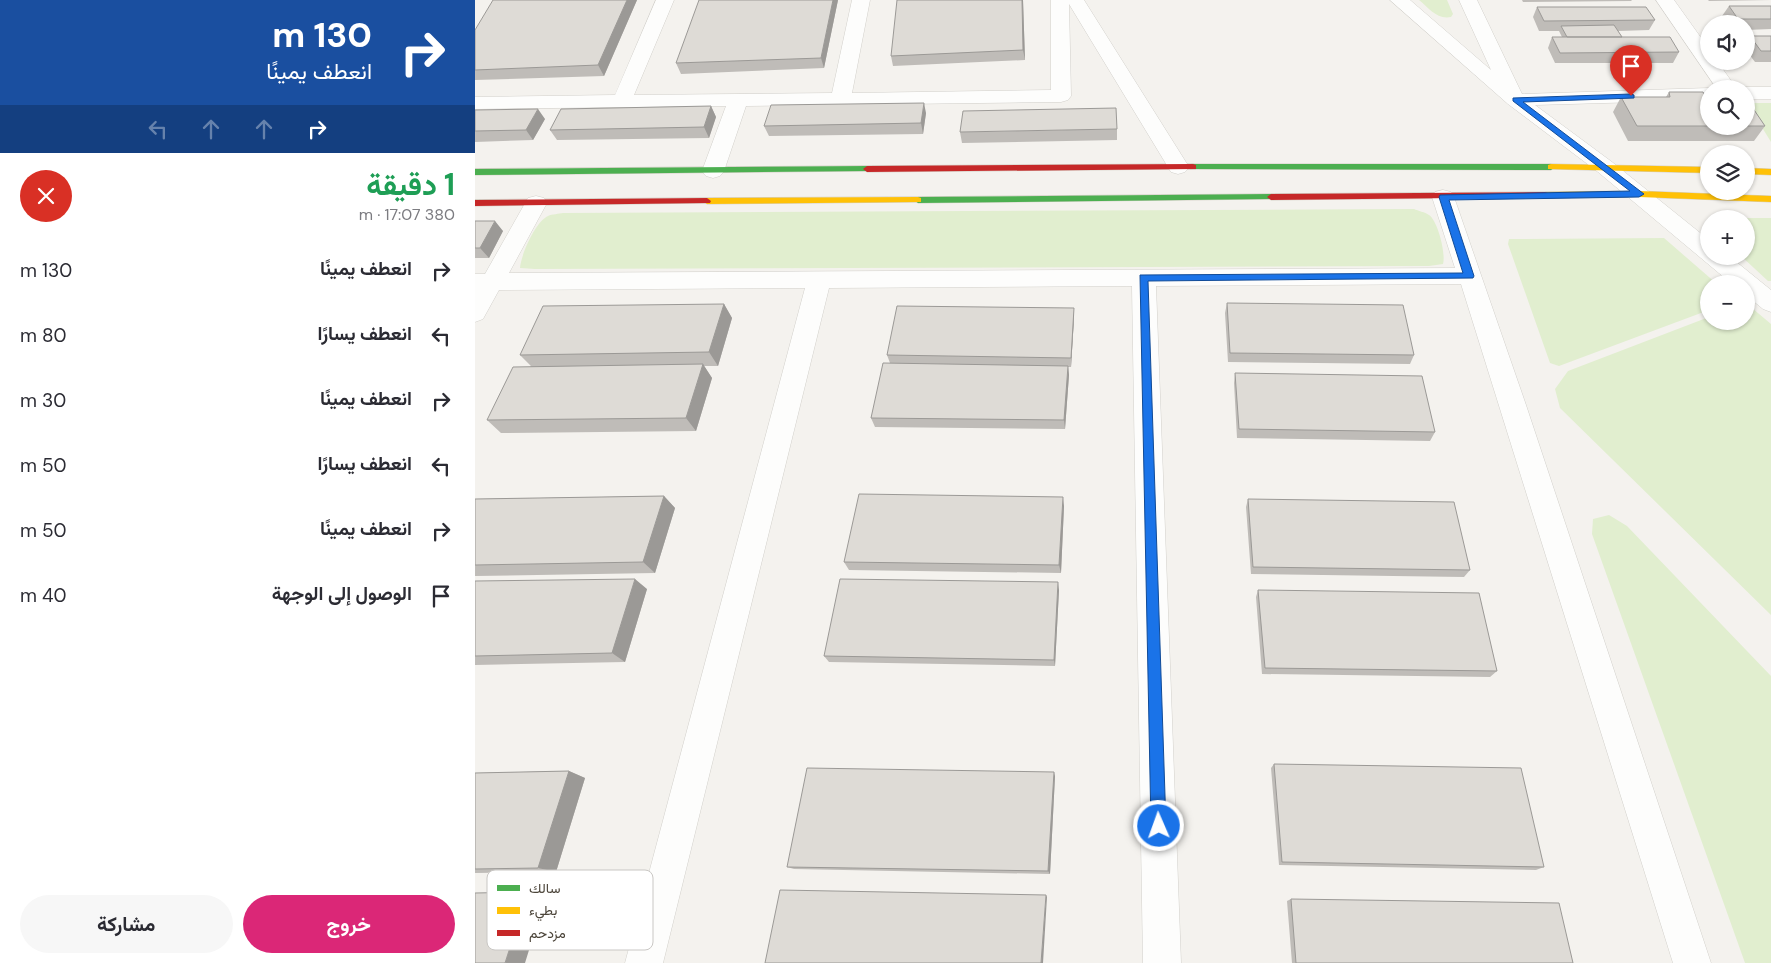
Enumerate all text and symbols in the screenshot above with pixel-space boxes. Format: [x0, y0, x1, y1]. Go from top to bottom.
text: 130 m [272, 12, 372, 58]
map controls [1700, 15, 1755, 330]
button: sound [1700, 15, 1755, 70]
icon: right [390, 20, 455, 85]
pin [1610, 45, 1652, 96]
icon: arrive [1617, 52, 1645, 80]
text: انعطف يمينًا [266, 57, 372, 86]
button: search [1700, 80, 1755, 135]
icon: left [144, 115, 172, 143]
icon: ahead [197, 115, 225, 143]
icon: ahead [250, 115, 278, 143]
icon: right [303, 115, 331, 143]
button: layers [1700, 145, 1755, 200]
text: 1 دقيقة [366, 165, 455, 204]
button: close [20, 170, 72, 222]
text: 380 m · 17:07 [359, 204, 455, 225]
button: + [1700, 210, 1755, 265]
text: انعطف يمينًا [320, 256, 412, 281]
icon: right [427, 257, 455, 285]
text: 130 m [20, 258, 72, 283]
button: − [1700, 275, 1755, 330]
text: انعطف يسارًا [318, 321, 412, 346]
icon: left [427, 322, 455, 350]
text: 80 m [20, 323, 67, 348]
text: انعطف يمينًا [320, 386, 412, 411]
icon: right [427, 387, 455, 415]
text: 30 m [20, 388, 66, 413]
text: انعطف يسارًا [318, 451, 412, 476]
icon: left [427, 452, 455, 480]
text: 50 m [20, 453, 67, 478]
text: انعطف يمينًا [320, 516, 412, 541]
icon: right [427, 517, 455, 545]
text: 50 m [20, 518, 67, 543]
text: الوصول إلى الوجهة [272, 581, 412, 606]
icon: arrive [427, 582, 455, 610]
text: 40 m [20, 583, 67, 608]
position arrow [1132, 799, 1184, 851]
legend [487, 870, 653, 950]
text: سالك [529, 879, 560, 897]
button: مشاركة [20, 895, 233, 953]
button: خروج [243, 895, 455, 953]
text: بطيء [529, 901, 557, 922]
text: مزدحم [529, 924, 566, 942]

